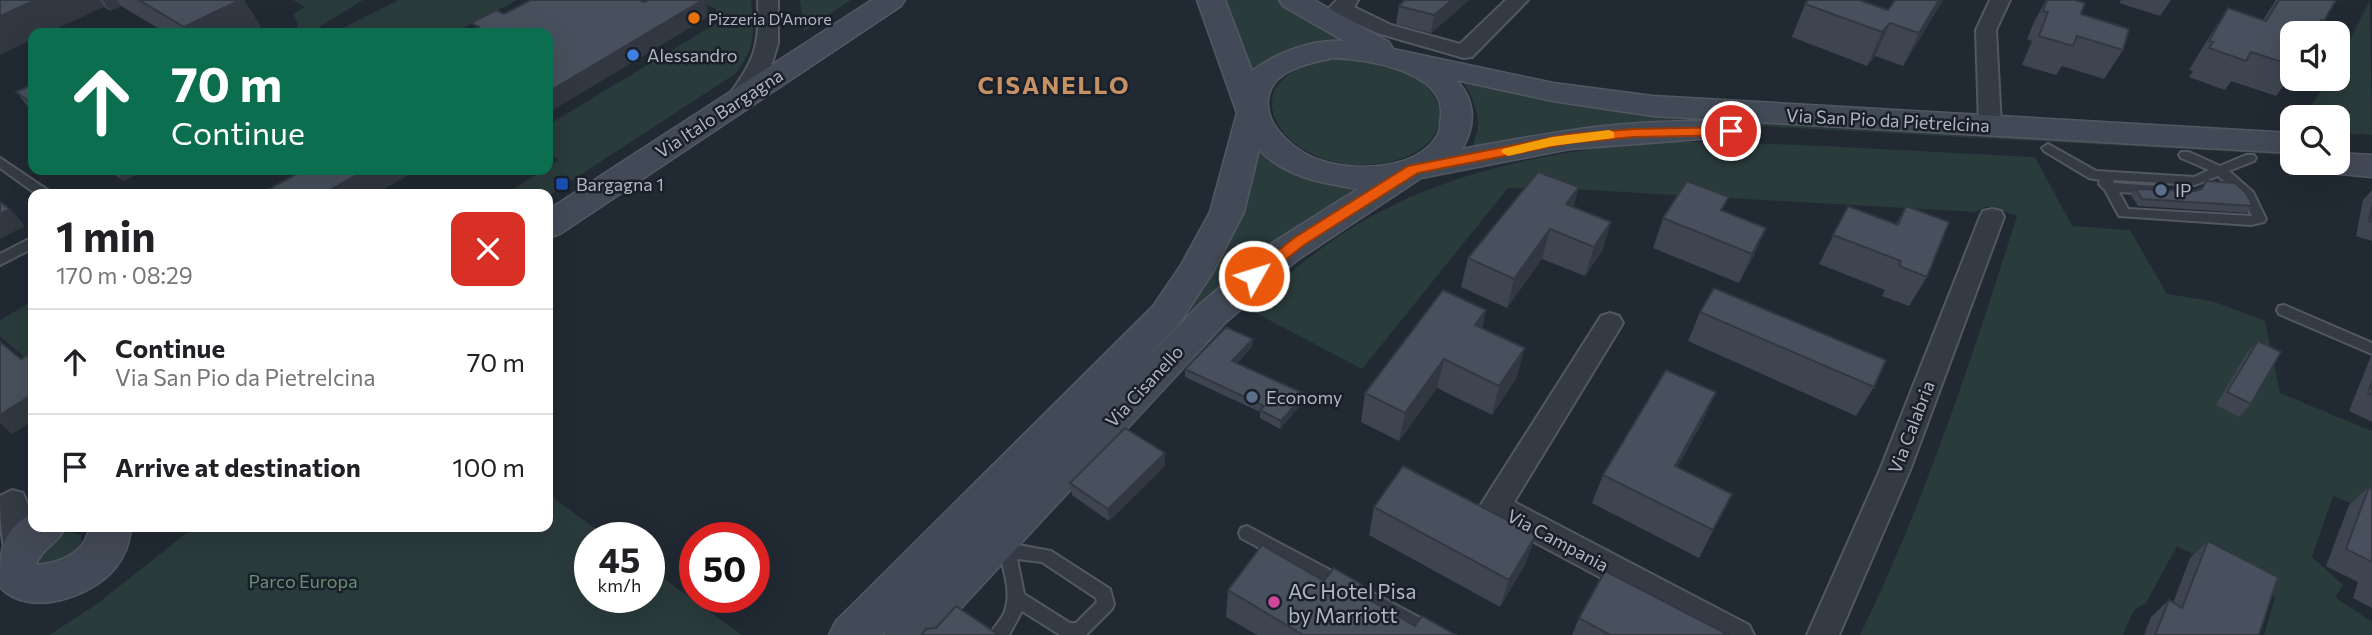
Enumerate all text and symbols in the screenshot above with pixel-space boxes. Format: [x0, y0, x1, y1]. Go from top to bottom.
place label: Pizzeria D'Amore [708, 9, 832, 28]
marker: Pizzeria D'Amore [686, 10, 702, 26]
map controls [2280, 21, 2350, 175]
button: sound [2280, 21, 2350, 91]
place label: Alessandro [647, 44, 738, 66]
marker: Alessandro [625, 47, 641, 63]
text: 70 m [171, 52, 282, 112]
icon: ahead [56, 56, 147, 147]
street label: Via Italo Bargagna [651, 64, 787, 162]
district label: CISANELLO [978, 70, 1130, 99]
pin [1701, 101, 1761, 161]
street label: Via San Pio da Pietrelcina [1786, 104, 1990, 136]
button: search [2280, 105, 2350, 175]
text: Continue [171, 112, 305, 152]
icon: arrive [1712, 112, 1750, 150]
place label: Bargagna 1 [576, 173, 664, 195]
marker: Bargagna 1 [554, 176, 570, 192]
place label: IP [2175, 179, 2191, 201]
marker: IP [2153, 182, 2169, 198]
text: 1 min [56, 209, 156, 261]
button: close [451, 212, 525, 286]
position arrow [1217, 239, 1291, 313]
text: 170 m · 08:29 [56, 261, 193, 289]
text: Continue [115, 332, 225, 363]
street label: Via Cisanello [1100, 340, 1188, 432]
icon: ahead [56, 343, 94, 381]
text: 70 m [467, 346, 525, 377]
text: Via San Pio da Pietrelcina [115, 363, 375, 391]
street label: Via Calabria [1883, 378, 1939, 476]
place label: Economy [1266, 386, 1342, 408]
marker: Economy [1244, 389, 1260, 405]
icon: arrive [56, 448, 94, 486]
text: Arrive at destination [115, 451, 361, 482]
text: 100 m [452, 451, 525, 482]
street label: Via Campania [1504, 504, 1612, 576]
speed limit sign: 50 [679, 522, 770, 613]
text: 45 [599, 537, 640, 580]
park label: Parco Europa [248, 570, 358, 592]
text: km/h [598, 574, 641, 596]
place label: AC Hotel Pisa by Marriott [1288, 578, 1416, 627]
marker: AC Hotel Pisa by Marriott [1266, 594, 1282, 610]

